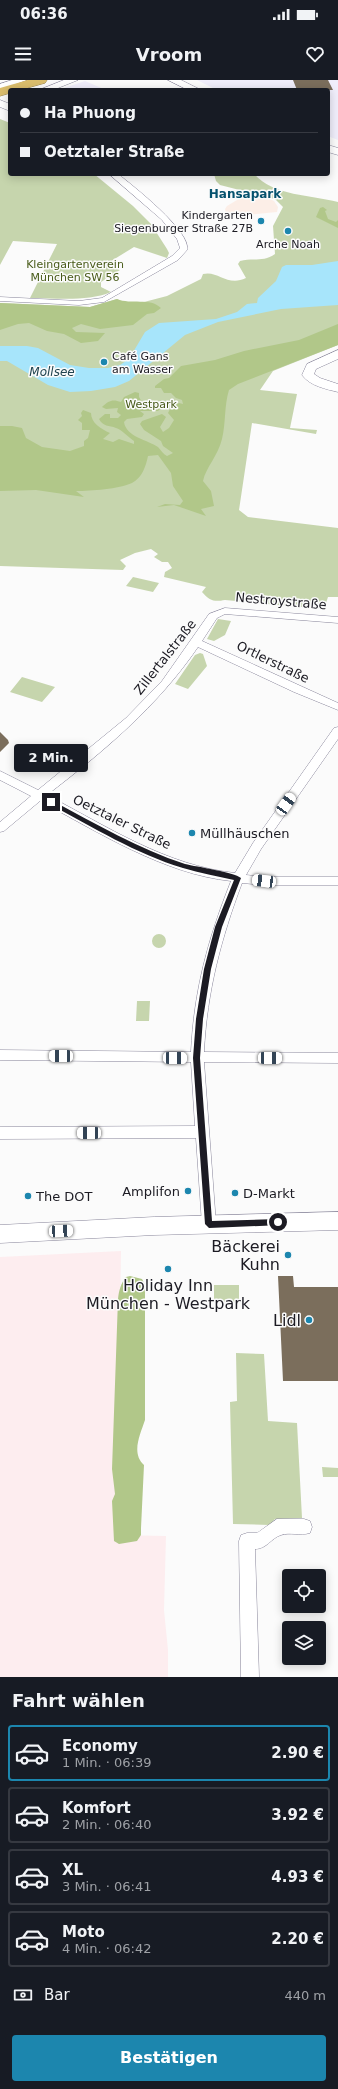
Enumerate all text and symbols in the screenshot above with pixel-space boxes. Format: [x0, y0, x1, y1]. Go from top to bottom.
text: 06:36 [20, 5, 68, 23]
icon: menu [12, 43, 34, 65]
icon: heart [304, 43, 326, 65]
text: Vroom [136, 44, 202, 65]
text: Ha Phuong [44, 104, 136, 122]
text: Oetztaler Straße [44, 143, 185, 161]
district label: Hansapark [209, 187, 282, 201]
place label: Kindergarten Siegenburger Straße 27B [114, 209, 253, 235]
marker: Kindergarten Siegenburger Straße 27B [256, 216, 266, 226]
marker: Arche Noah [283, 226, 293, 236]
place label: Arche Noah [256, 238, 320, 251]
park label: Kleingartenverein München SW 56 [26, 258, 124, 284]
place label: Café Gans am Wasser [112, 350, 173, 376]
marker: Café Gans am Wasser [99, 357, 109, 367]
water label: Mollsee [29, 365, 75, 379]
park label: Westpark [125, 398, 177, 411]
street label: Nestroystraße [235, 590, 327, 612]
street label: Zillertalstraße [131, 616, 199, 698]
street label: Ortlerstraße [234, 638, 312, 686]
callout: 2 Min. [14, 744, 88, 772]
text: 2 Min. [28, 750, 74, 765]
car [274, 791, 298, 817]
street label: Oetztaler Straße [71, 792, 173, 852]
route end [42, 793, 60, 811]
place label: Müllhäuschen [200, 826, 290, 841]
marker: Müllhäuschen [187, 828, 197, 838]
car [251, 874, 277, 888]
car [49, 1050, 73, 1062]
car [163, 1052, 187, 1064]
car [258, 1052, 282, 1064]
car [77, 1127, 101, 1139]
place label: Amplifon [122, 1184, 180, 1199]
marker: Amplifon [183, 1186, 193, 1196]
place label: D-Markt [243, 1186, 295, 1201]
marker: D-Markt [230, 1188, 240, 1198]
place label: The DOT [35, 1189, 93, 1204]
marker: The DOT [23, 1191, 33, 1201]
route start [269, 1213, 287, 1231]
car [49, 1224, 73, 1238]
place label: Bäckerei Kuhn [211, 1237, 280, 1274]
marker: Bäckerei Kuhn [283, 1250, 293, 1260]
marker: Holiday Inn München - Westpark [163, 1264, 173, 1274]
place label: Holiday Inn München - Westpark [86, 1276, 251, 1313]
place label: Lidl [273, 1311, 301, 1330]
marker: Lidl [304, 1315, 314, 1325]
map controls [282, 1569, 326, 1665]
button: locate [282, 1569, 326, 1613]
button: layers [282, 1621, 326, 1665]
text: Fahrt wählen [12, 1690, 145, 1711]
icon: car [14, 1735, 50, 1771]
text: Economy [62, 1737, 138, 1755]
text: 2.90 € [271, 1744, 324, 1762]
text: 1 Min. · 06:39 [62, 1755, 151, 1770]
icon: car [14, 1797, 50, 1833]
text: Komfort [62, 1799, 131, 1817]
text: 3.92 € [271, 1806, 324, 1824]
text: 2 Min. · 06:40 [62, 1817, 151, 1832]
icon: car [14, 1859, 50, 1895]
text: XL [62, 1861, 83, 1879]
text: 4.93 € [271, 1868, 324, 1886]
text: 3 Min. · 06:41 [62, 1879, 151, 1894]
icon: car [14, 1921, 50, 1957]
text: Moto [62, 1923, 105, 1941]
text: 2.20 € [271, 1930, 324, 1948]
text: 4 Min. · 06:42 [62, 1941, 151, 1956]
icon: cash [12, 1984, 34, 2006]
text: Bar [44, 1986, 70, 2004]
text: 440 m [284, 1988, 326, 2003]
button: Bestätigen [12, 2035, 326, 2081]

